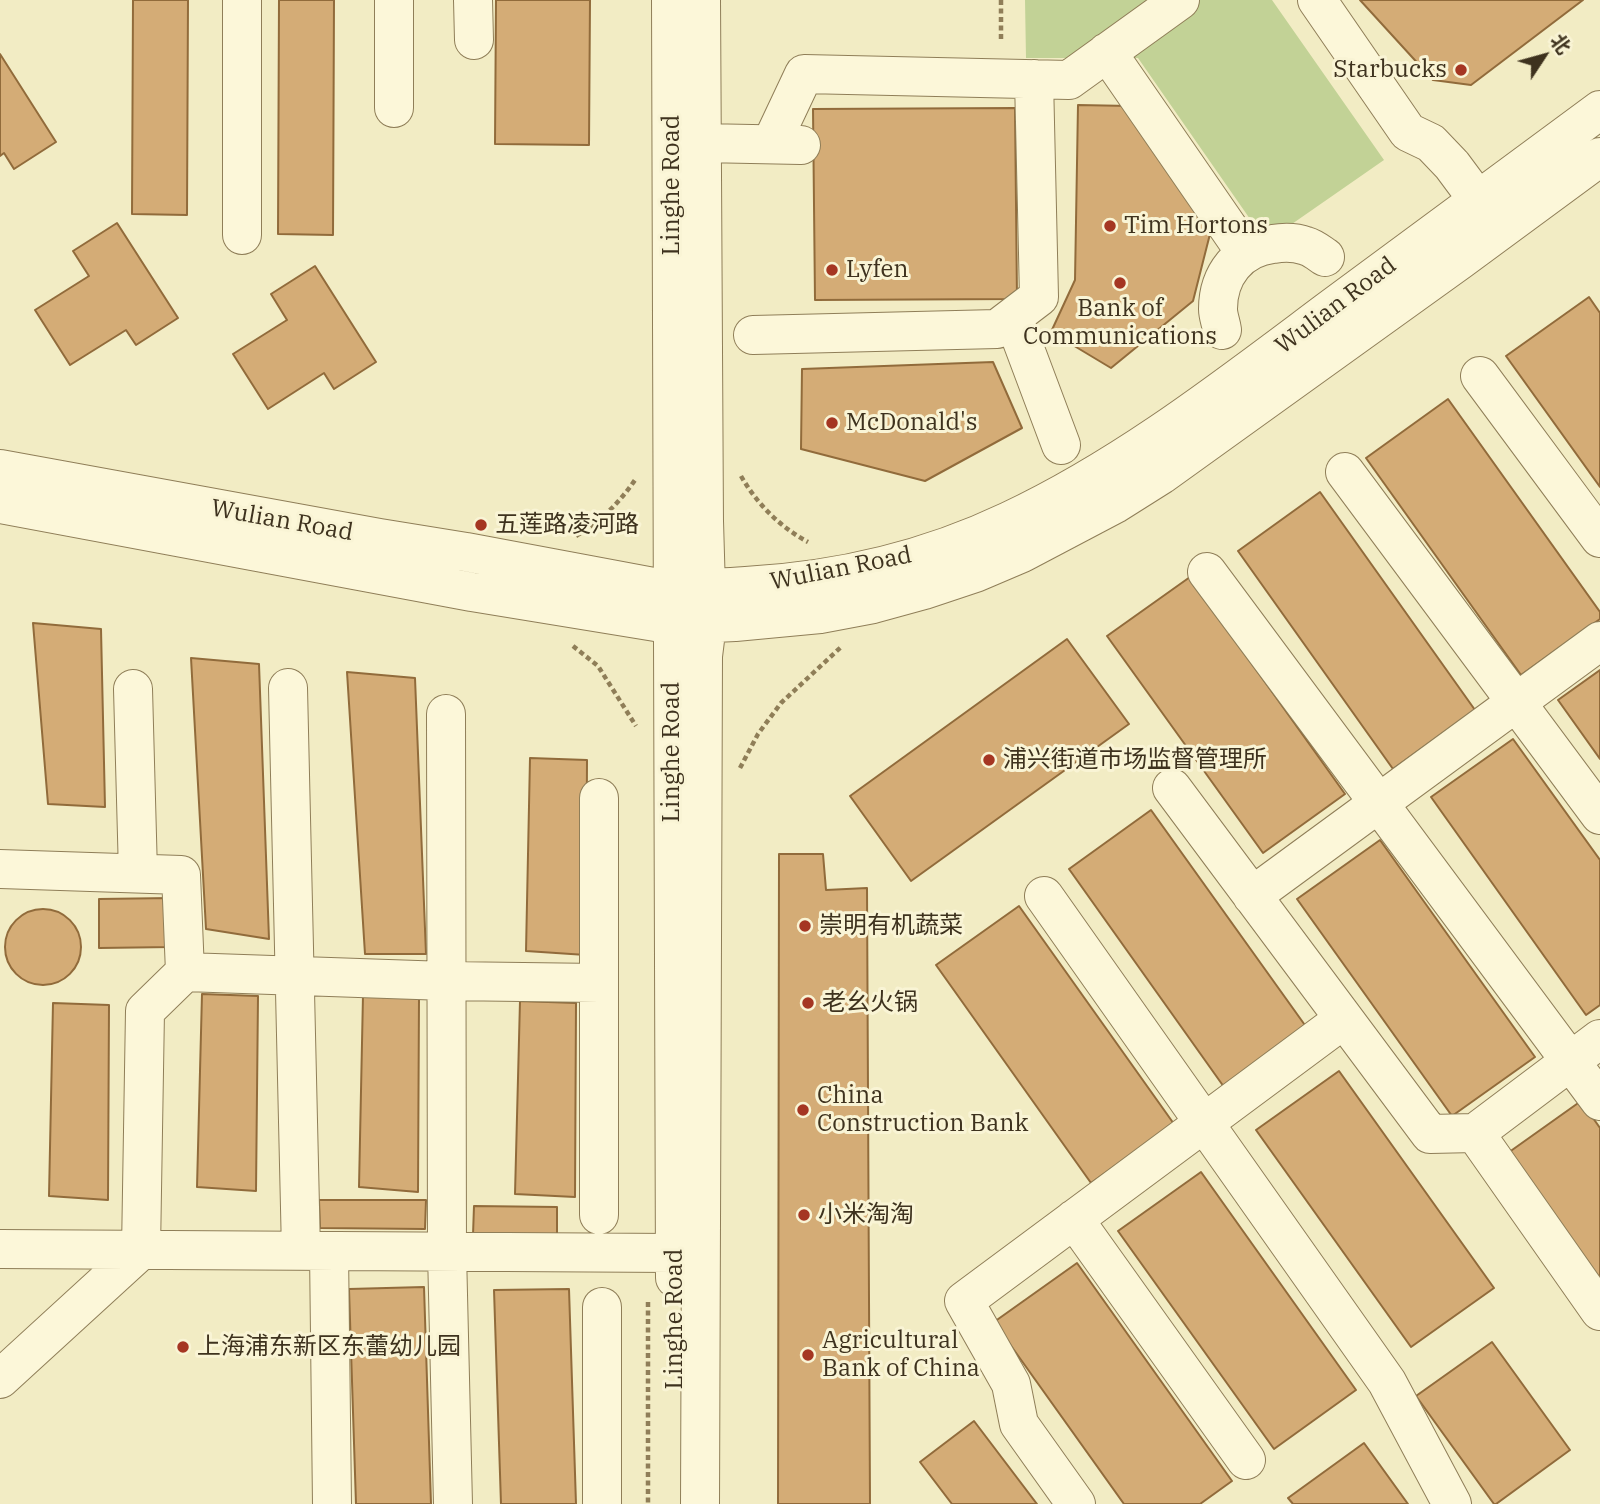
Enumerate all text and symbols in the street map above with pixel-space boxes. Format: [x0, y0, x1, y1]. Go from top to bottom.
north arrow [1509, 21, 1579, 91]
text: 北 [1546, 29, 1576, 58]
place label: Starbucks [1333, 56, 1447, 84]
marker: Starbucks [1453, 62, 1469, 78]
street label: Linghe Road [658, 115, 686, 255]
place label: Tim Hortons [1124, 212, 1268, 240]
marker: Tim Hortons [1102, 218, 1118, 234]
street label: Wulian Road [1270, 251, 1402, 361]
place label: Lyfen [846, 256, 909, 284]
marker: Lyfen [824, 262, 840, 278]
marker: Bank of Communications [1112, 275, 1128, 291]
place label: Bank of Communications [1023, 295, 1217, 351]
place label: McDonald's [846, 409, 978, 437]
marker: McDonald's [824, 415, 840, 431]
street label: Wulian Road [209, 494, 355, 548]
place label: 五莲路凌河路 [495, 511, 639, 539]
marker: 五莲路凌河路 [473, 517, 489, 533]
street label: Wulian Road [768, 541, 914, 597]
street label: Linghe Road [658, 682, 686, 822]
place label: 浦兴街道市场监督管理所 [1003, 746, 1267, 774]
marker: 浦兴街道市场监督管理所 [981, 752, 997, 768]
place label: 崇明有机蔬菜 [819, 912, 963, 940]
marker: 崇明有机蔬菜 [797, 918, 813, 934]
place label: 老幺火锅 [822, 989, 918, 1017]
marker: 老幺火锅 [800, 995, 816, 1011]
place label: China Construction Bank [817, 1082, 1029, 1138]
marker: China Construction Bank [795, 1102, 811, 1118]
place label: 小米淘淘 [818, 1201, 914, 1229]
marker: 小米淘淘 [796, 1207, 812, 1223]
street label: Linghe Road [661, 1249, 689, 1389]
place label: Agricultural Bank of China [822, 1327, 980, 1383]
place label: 上海浦东新区东蕾幼儿园 [197, 1333, 461, 1361]
marker: 上海浦东新区东蕾幼儿园 [175, 1339, 191, 1355]
marker: Agricultural Bank of China [800, 1347, 816, 1363]

